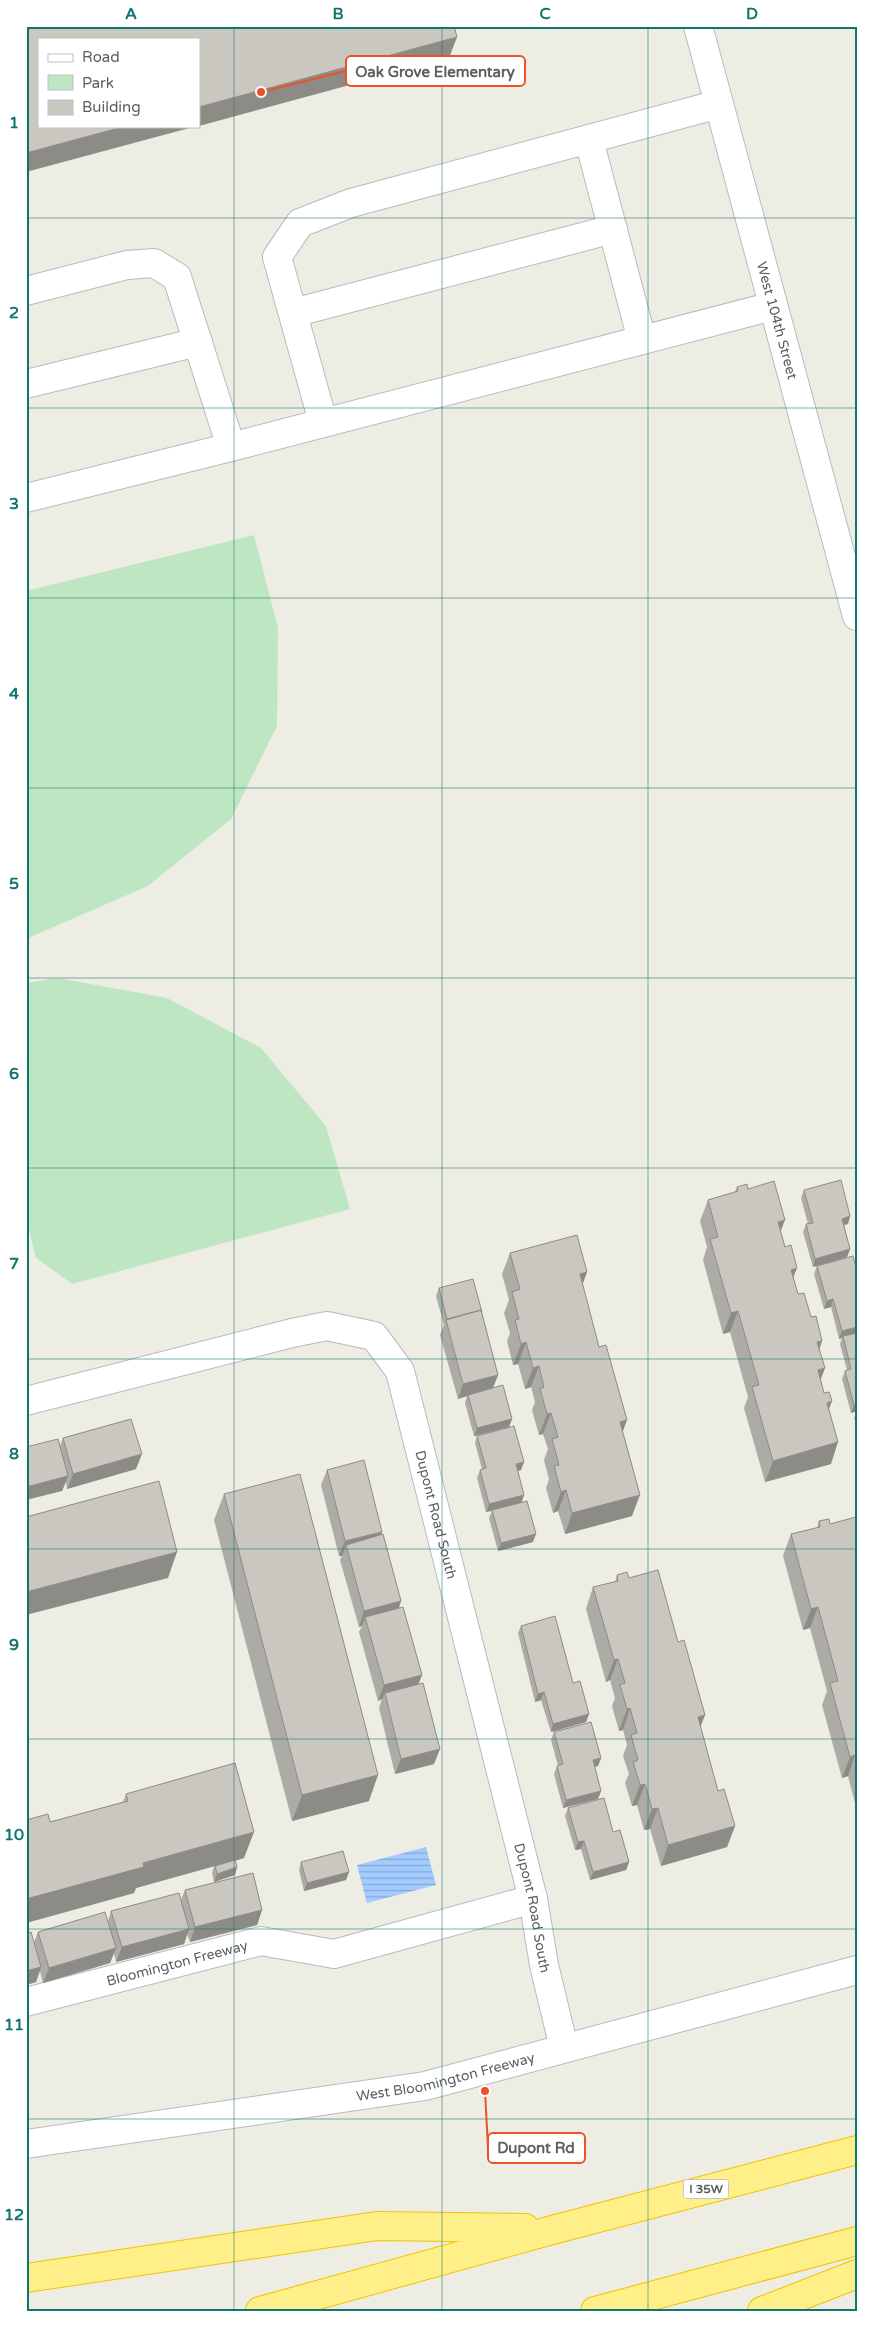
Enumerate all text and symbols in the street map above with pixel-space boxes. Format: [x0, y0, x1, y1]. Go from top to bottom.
text: A [125, 4, 137, 24]
text: B [332, 4, 344, 24]
text: C [539, 4, 551, 24]
text: D [746, 4, 758, 24]
legend [38, 38, 200, 128]
text: Road [82, 48, 120, 66]
callout: Oak Grove Elementary [346, 56, 525, 86]
text: Oak Grove Elementary [355, 63, 515, 82]
text: Park [82, 74, 114, 92]
text: Building [82, 98, 141, 116]
text: 1 [9, 113, 19, 133]
street label: West 104th Street [753, 260, 801, 382]
text: 2 [9, 303, 19, 323]
text: 3 [9, 494, 19, 514]
text: 4 [9, 684, 19, 704]
text: 5 [9, 874, 19, 894]
text: 6 [9, 1064, 19, 1084]
text: 7 [9, 1254, 19, 1274]
text: 8 [9, 1444, 19, 1464]
street label: Dupont Road South [411, 1449, 460, 1581]
text: 9 [9, 1635, 19, 1655]
text: 10 [4, 1825, 24, 1845]
street label: Dupont Road South [510, 1841, 554, 1975]
street label: Bloomington Freeway [105, 1937, 250, 1990]
text: 11 [4, 2015, 24, 2035]
street label: West Bloomington Freeway [355, 2049, 537, 2105]
callout: Dupont Rd [488, 2133, 585, 2163]
text: Dupont Rd [497, 2139, 575, 2158]
road number: I 35W [684, 2180, 728, 2198]
text: 12 [4, 2205, 24, 2225]

